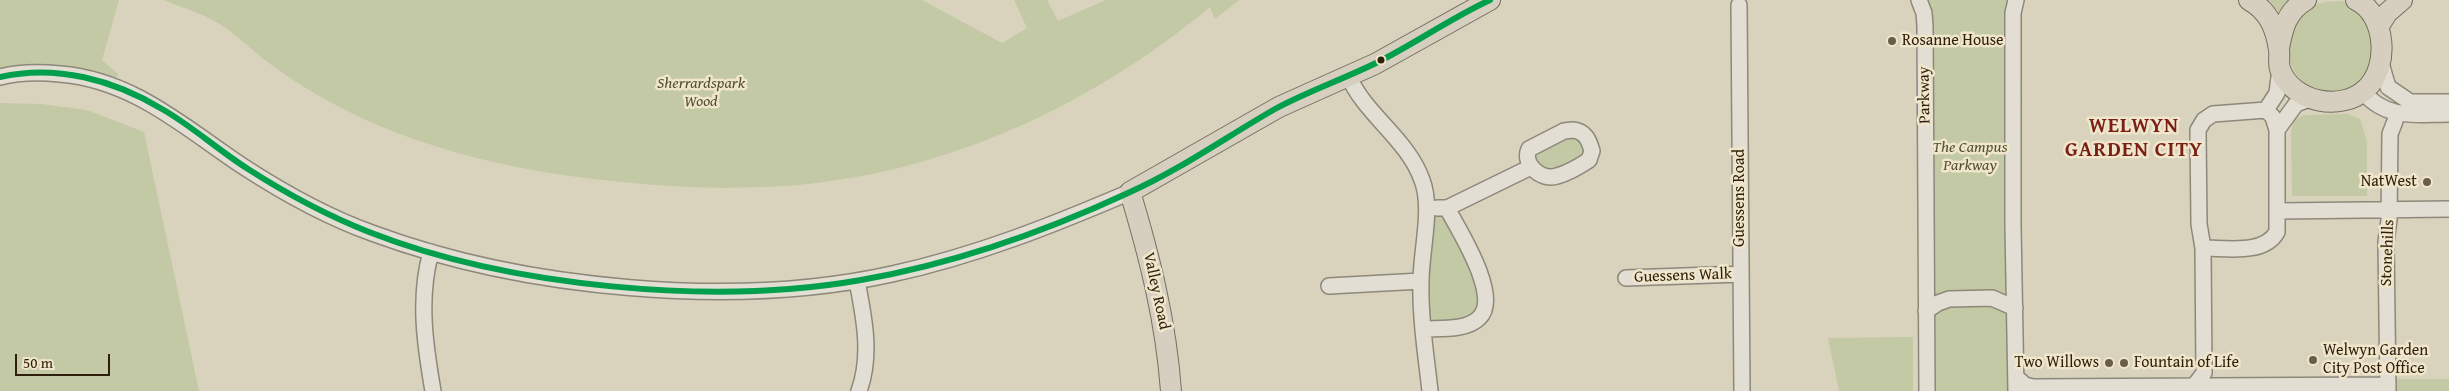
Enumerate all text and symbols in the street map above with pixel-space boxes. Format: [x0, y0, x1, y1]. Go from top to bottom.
place label: Rosanne House [1902, 31, 2004, 51]
marker: Rosanne House [1886, 35, 1898, 47]
unlabelled marker [1376, 55, 1386, 65]
street label: Parkway [1915, 66, 1935, 124]
park label: Sherrardspark Wood [657, 74, 745, 112]
district label: WELWYN GARDEN CITY [2064, 114, 2204, 164]
park label: The Campus Parkway [1933, 138, 2007, 176]
street label: Guessens Road [1730, 149, 1750, 247]
place label: NatWest [2361, 172, 2417, 192]
marker: NatWest [2421, 176, 2433, 188]
street label: Stonehills [2377, 219, 2399, 287]
street label: Valley Road [1138, 251, 1174, 331]
street label: Guessens Walk [1634, 265, 1732, 287]
place label: Welwyn Garden City Post Office [2323, 341, 2428, 379]
scale bar [18, 344, 112, 376]
text: 50 m [23, 352, 53, 373]
place label: Two Willows [2015, 353, 2099, 373]
place label: Fountain of Life [2134, 353, 2239, 373]
marker: Welwyn Garden City Post Office [2307, 354, 2319, 366]
marker: Two Willows [2103, 357, 2115, 369]
marker: Fountain of Life [2118, 357, 2130, 369]

